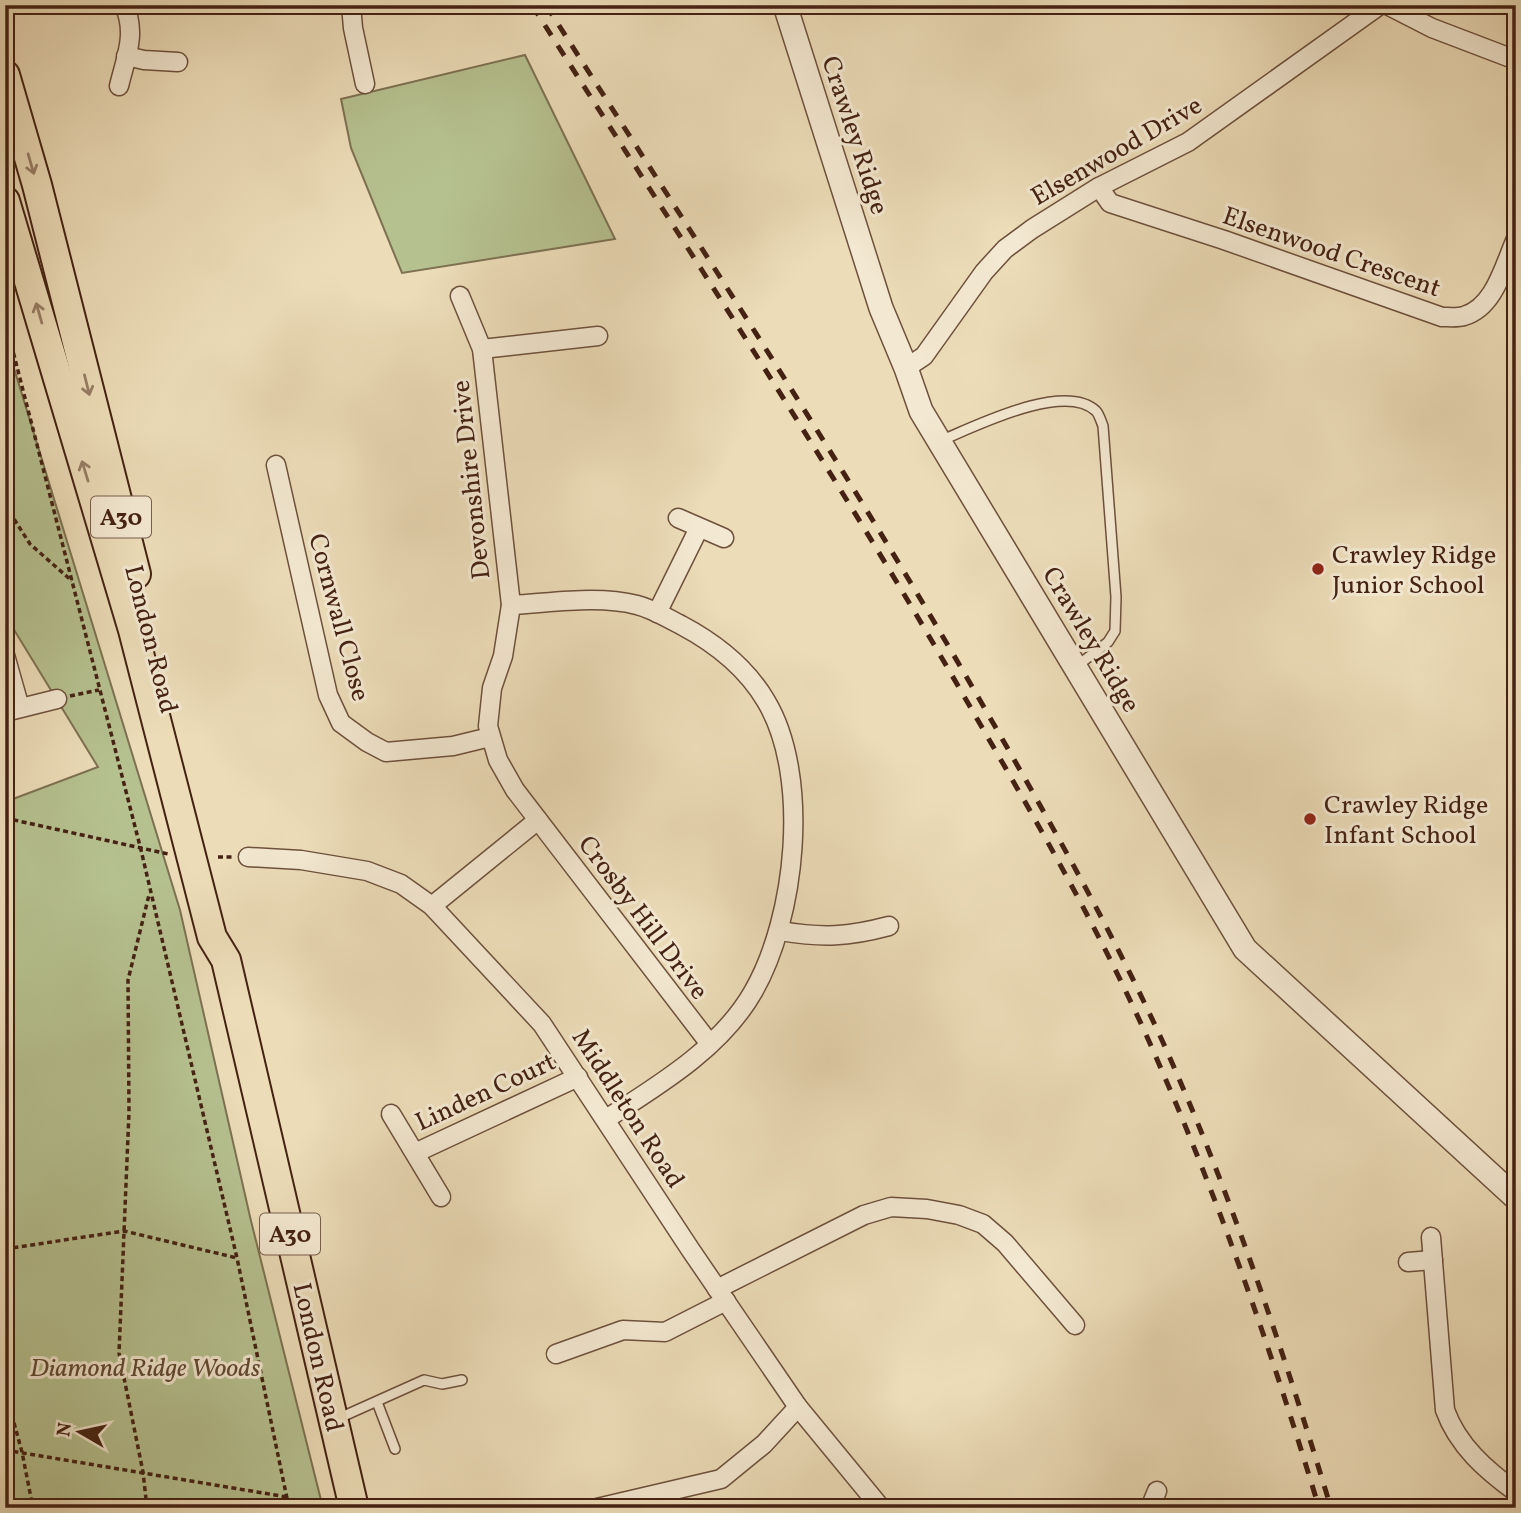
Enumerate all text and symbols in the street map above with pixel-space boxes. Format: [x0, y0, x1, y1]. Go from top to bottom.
street label: Crawley Ridge [812, 52, 897, 219]
street label: Elsenwood Drive [1025, 88, 1209, 215]
one-way arrow [25, 152, 38, 175]
street label: Elsenwood Crescent [1217, 199, 1445, 307]
one-way arrow [31, 302, 44, 324]
one-way arrow [81, 373, 94, 395]
street label: Devonshire Drive [444, 378, 500, 581]
one-way arrow [78, 460, 91, 482]
road number: A30 [91, 496, 151, 538]
street label: Cornwall Close [298, 530, 378, 705]
place label: Crawley Ridge Junior School [1332, 538, 1496, 604]
street label: Crawley Ridge [1033, 560, 1148, 720]
street label: London Road [114, 561, 186, 718]
marker: Crawley Ridge Junior School [1310, 561, 1326, 577]
place label: Crawley Ridge Infant School [1324, 788, 1488, 854]
marker: Crawley Ridge Infant School [1302, 811, 1318, 827]
street label: Crosby Hill Drive [569, 829, 716, 1008]
street label: Middleton Road [562, 1022, 692, 1196]
street label: Linden Court [410, 1045, 562, 1141]
road number: A30 [260, 1214, 320, 1254]
street label: London Road [282, 1279, 352, 1435]
park label: Diamond Ridge Woods [30, 1351, 261, 1387]
north arrow [46, 1398, 116, 1468]
text: N [51, 1421, 79, 1439]

